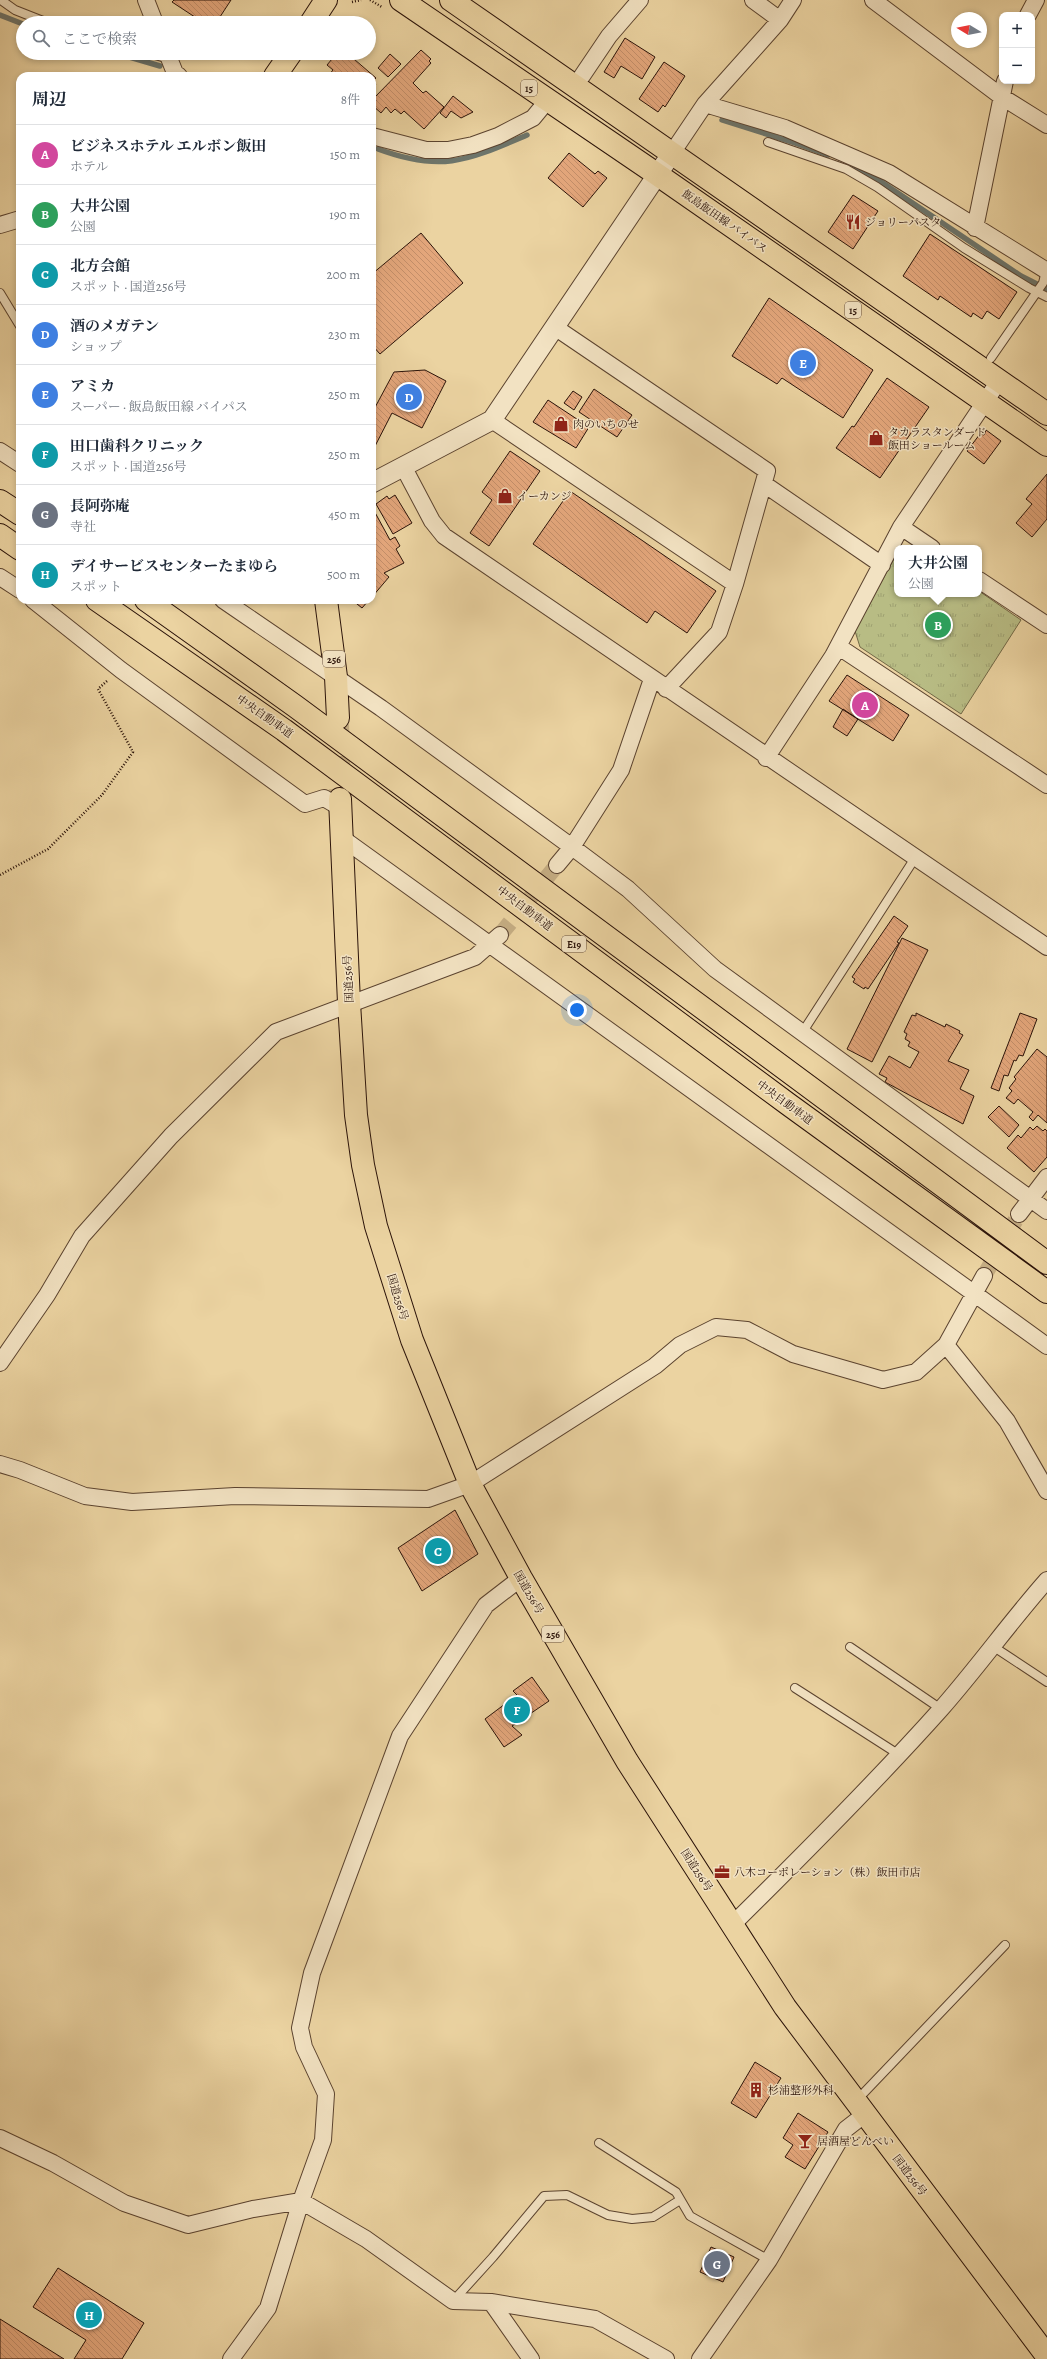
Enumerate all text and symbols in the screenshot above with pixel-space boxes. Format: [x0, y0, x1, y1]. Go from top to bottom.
north arrow [951, 12, 987, 48]
map controls [999, 12, 1035, 84]
button: + [999, 12, 1035, 48]
search box [16, 16, 376, 60]
icon: search [30, 27, 52, 49]
text: ここで検索 [62, 29, 137, 49]
button: − [999, 48, 1035, 84]
road number: 15 [521, 80, 537, 96]
text: 周辺 [32, 88, 66, 111]
text: 8件 [341, 91, 360, 108]
text: ビジネスホテル エルボン飯田 [70, 136, 266, 156]
text: A [41, 146, 49, 163]
text: 150 m [330, 146, 360, 163]
text: ホテル [70, 158, 108, 175]
street label: 飯島飯田線 バイパス [679, 186, 770, 257]
text: 大井公園 [70, 196, 130, 216]
text: B [41, 206, 49, 223]
text: 190 m [329, 206, 360, 223]
restaurant icon: ジョリーパスタ [844, 213, 862, 231]
place label: ジョリーパスタ [865, 215, 941, 230]
text: 公園 [70, 218, 96, 235]
text: 北方会館 [70, 256, 130, 276]
text: C [41, 266, 49, 283]
text: 200 m [327, 266, 360, 283]
text: スポット · 国道256号 [70, 278, 187, 295]
road number: 15 [845, 302, 861, 318]
text: 酒のメガテン [70, 316, 159, 336]
text: D [40, 326, 50, 343]
text: 230 m [328, 326, 360, 343]
text: ショップ [70, 338, 122, 355]
pin: E [790, 348, 816, 378]
text: アミカ [70, 376, 115, 396]
pin: D [396, 382, 422, 412]
text: E [41, 386, 49, 403]
text: 250 m [328, 386, 360, 403]
text: スーパー · 飯島飯田線 バイパス [70, 398, 248, 415]
shop icon: 肉のいちのせ [552, 415, 570, 433]
place label: 肉のいちのせ [573, 417, 639, 432]
place label: タカラスタンダード 飯田ショールーム [888, 425, 986, 453]
shop icon: タカラスタンダード 飯田ショールーム [867, 429, 885, 447]
text: 田口歯科クリニック [70, 436, 204, 456]
text: F [42, 446, 48, 463]
text: 250 m [328, 446, 360, 463]
text: スポット · 国道256号 [70, 458, 187, 475]
shop icon: イーカンジ [496, 487, 514, 505]
place label: イーカンジ [517, 489, 572, 504]
text: 長阿弥庵 [70, 496, 130, 516]
text: G [41, 506, 49, 523]
text: 450 m [328, 506, 360, 523]
text: 寺社 [70, 518, 96, 535]
popup [894, 545, 982, 597]
text: 大井公園 [908, 553, 968, 573]
text: デイサービスセンターたまゆら [70, 556, 278, 576]
text: H [40, 566, 50, 583]
text: 500 m [327, 566, 360, 583]
text: 公園 [908, 575, 934, 592]
text: スポット [70, 578, 122, 595]
pin: B [925, 610, 951, 640]
road number: 256 [323, 651, 345, 667]
pin: A [852, 690, 878, 720]
street label: 中央自動車道 [233, 691, 296, 741]
street label: 中央自動車道 [494, 883, 556, 934]
road number: E19 [562, 936, 586, 952]
street label: 国道256号 [340, 955, 357, 1003]
your location [567, 1000, 587, 1020]
street label: 中央自動車道 [754, 1077, 816, 1128]
street label: 国道256号 [383, 1272, 412, 1322]
pin: C [425, 1536, 451, 1566]
street label: 国道256号 [510, 1568, 547, 1617]
road number: 256 [542, 1626, 564, 1642]
pin: F [504, 1695, 530, 1725]
street label: 国道256号 [677, 1846, 716, 1895]
office icon: 八木コーポレーション（株）飯田市店 [713, 1863, 731, 1881]
place label: 八木コーポレーション（株）飯田市店 [734, 1865, 921, 1880]
building icon: 杉浦整形外科 [747, 2081, 765, 2099]
place label: 杉浦整形外科 [768, 2083, 834, 2098]
bar icon: 居酒屋どんべい [796, 2132, 814, 2150]
place label: 居酒屋どんべい [817, 2134, 894, 2149]
street label: 国道256号 [889, 2152, 930, 2199]
pin: G [704, 2249, 730, 2279]
pin: H [76, 2300, 102, 2330]

